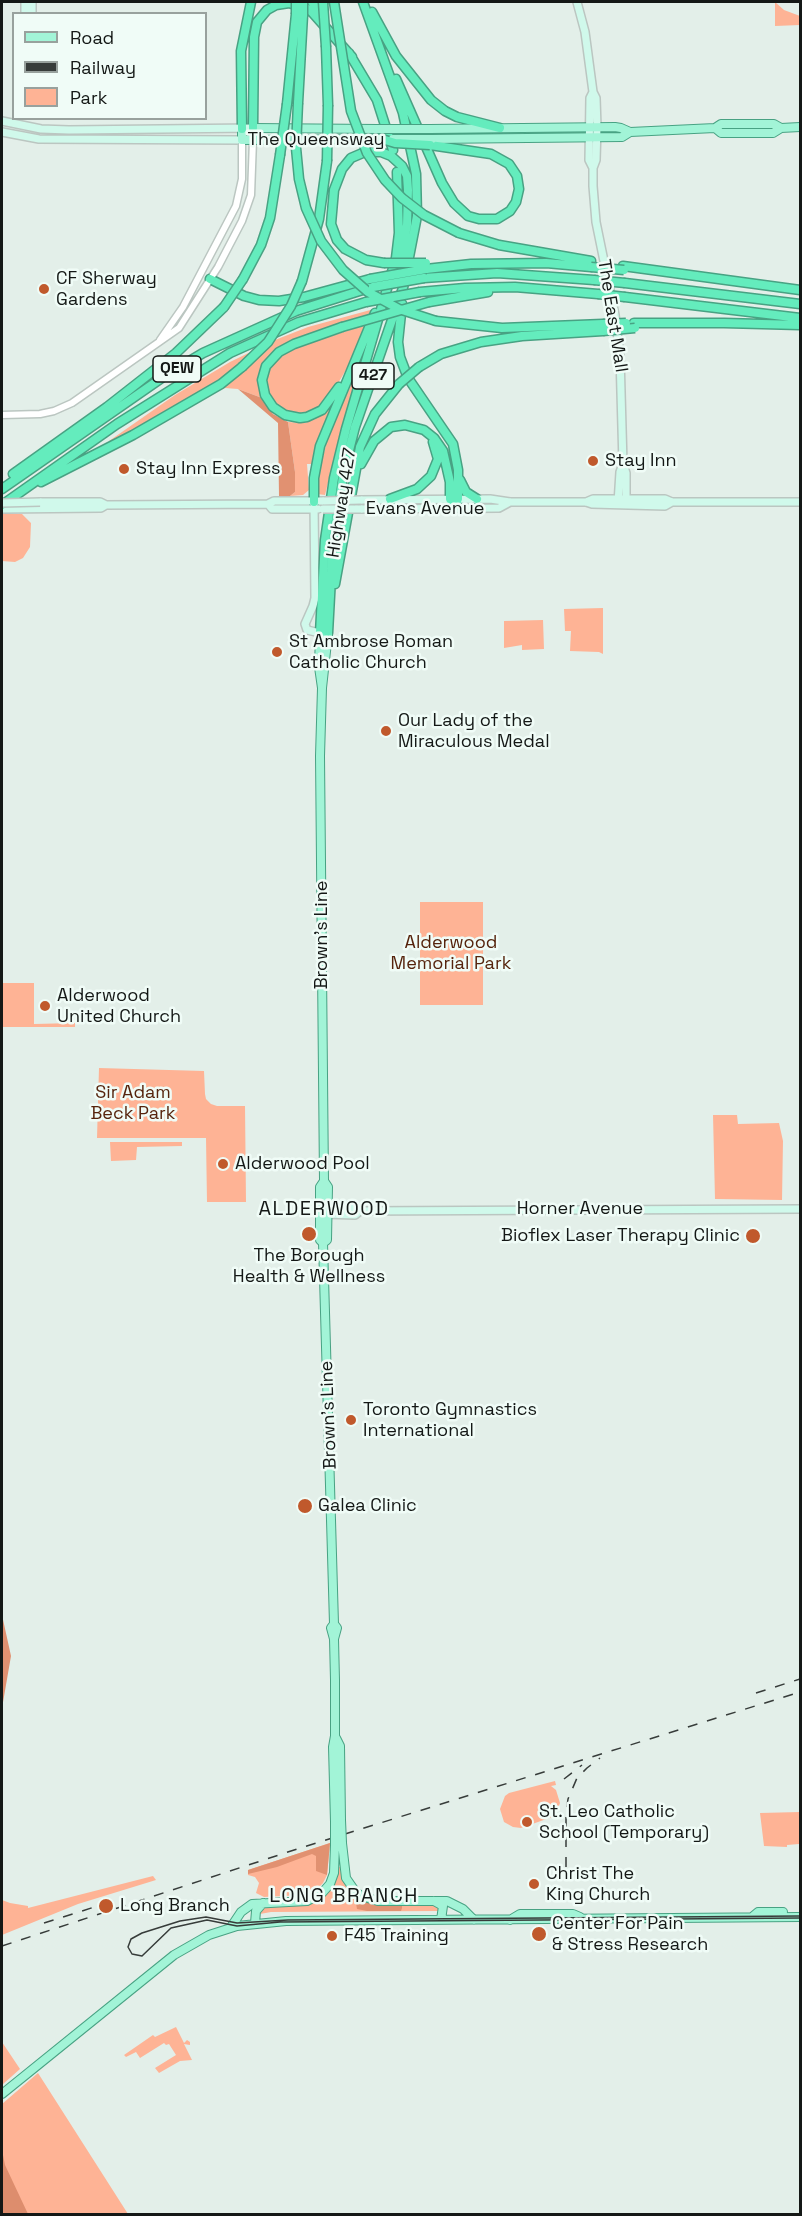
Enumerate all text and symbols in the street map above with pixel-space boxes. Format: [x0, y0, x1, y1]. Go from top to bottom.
legend [12, 12, 207, 120]
text: Road [70, 26, 114, 49]
text: Railway [70, 56, 136, 79]
text: Park [70, 86, 107, 109]
street label: The Queensway [247, 129, 385, 151]
street label: The East Mall [592, 258, 632, 374]
place label: CF Sherway Gardens [56, 268, 157, 310]
marker: CF Sherway Gardens [37, 282, 51, 296]
road number: QEW [153, 356, 201, 382]
road number: 427 [352, 363, 394, 389]
street label: Highway 427 [323, 447, 361, 559]
place label: Stay Inn [605, 450, 676, 472]
marker: Stay Inn [586, 454, 600, 468]
place label: Stay Inn Express [136, 458, 281, 480]
marker: Stay Inn Express [117, 462, 131, 476]
street label: Evans Avenue [366, 498, 484, 520]
place label: St Ambrose Roman Catholic Church [289, 631, 453, 674]
marker: St Ambrose Roman Catholic Church [270, 645, 284, 659]
place label: Our Lady of the Miraculous Medal [398, 710, 550, 752]
marker: Our Lady of the Miraculous Medal [379, 724, 393, 738]
street label: Brown's Line [311, 881, 333, 989]
park label: Alderwood Memorial Park [391, 932, 511, 974]
place label: Alderwood United Church [57, 985, 181, 1028]
marker: Alderwood United Church [38, 999, 52, 1013]
park label: Sir Adam Beck Park [90, 1082, 176, 1124]
place label: Alderwood Pool [235, 1153, 370, 1175]
marker: Alderwood Pool [216, 1157, 230, 1171]
district label: ALDERWOOD [258, 1198, 390, 1222]
street label: Horner Avenue [517, 1198, 643, 1220]
marker: The Borough Health & Wellness [300, 1225, 318, 1243]
place label: Bioflex Laser Therapy Clinic [501, 1225, 740, 1247]
marker: Bioflex Laser Therapy Clinic [744, 1227, 762, 1245]
place label: The Borough Health & Wellness [233, 1245, 385, 1288]
street label: Brown's Line [316, 1360, 342, 1470]
place label: Toronto Gymnastics International [363, 1399, 537, 1442]
marker: Toronto Gymnastics International [344, 1413, 358, 1427]
place label: Galea Clinic [318, 1495, 417, 1517]
marker: Galea Clinic [296, 1497, 314, 1515]
place label: St. Leo Catholic School (Temporary) [539, 1801, 709, 1844]
marker: St. Leo Catholic School (Temporary) [520, 1815, 534, 1829]
place label: Christ The King Church [546, 1863, 650, 1906]
marker: Christ The King Church [527, 1877, 541, 1891]
district label: LONG BRANCH [269, 1885, 419, 1909]
place label: Long Branch [120, 1895, 230, 1917]
marker: Long Branch [97, 1897, 115, 1915]
place label: Center For Pain & Stress Research [552, 1913, 708, 1956]
place label: F45 Training [344, 1925, 449, 1947]
marker: Center For Pain & Stress Research [530, 1925, 548, 1943]
marker: F45 Training [325, 1929, 339, 1943]

